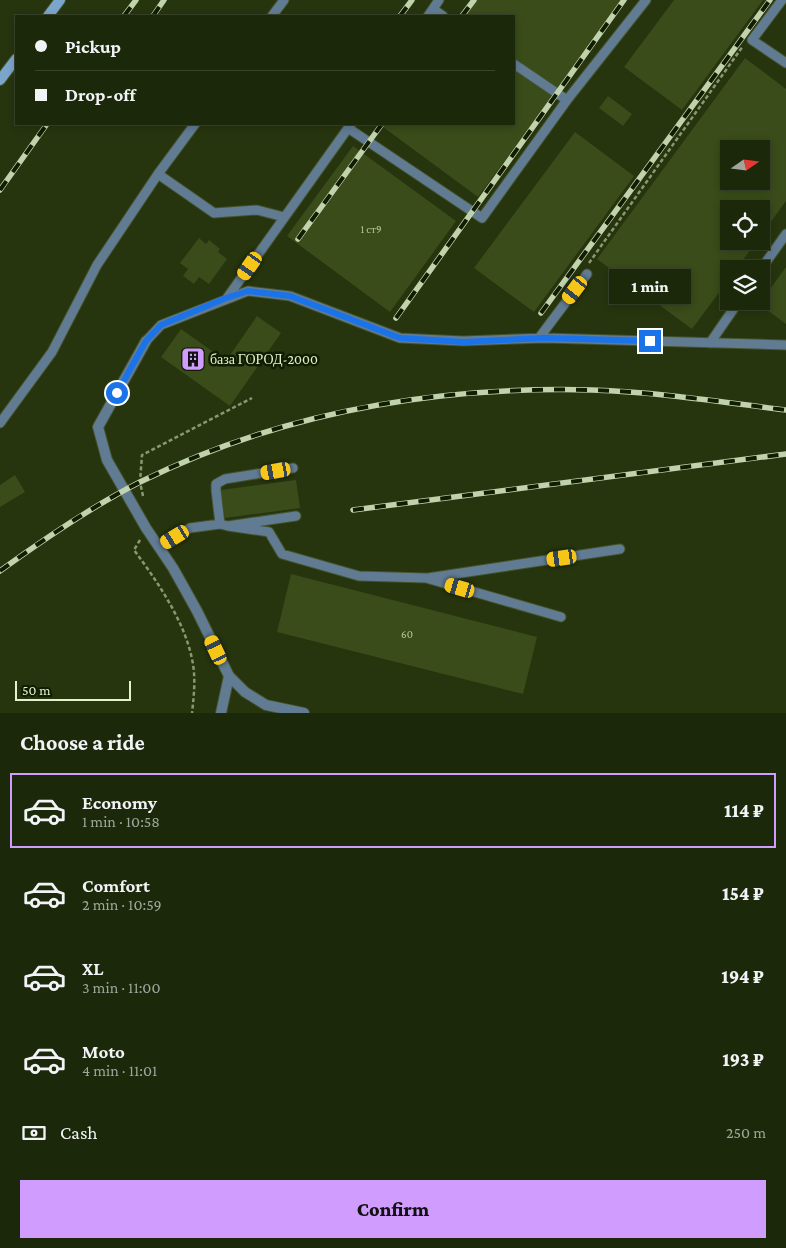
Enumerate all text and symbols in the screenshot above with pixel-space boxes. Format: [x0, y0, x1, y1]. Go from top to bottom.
text: Pickup [65, 36, 121, 57]
text: Drop-off [65, 84, 136, 105]
north arrow [720, 140, 770, 190]
map controls [720, 140, 770, 310]
button: locate [720, 200, 770, 250]
house number: 1 ст9 [361, 223, 382, 235]
car [235, 249, 264, 283]
button: layers [720, 260, 770, 310]
callout: 1 min [609, 268, 691, 304]
car [559, 274, 590, 306]
text: 1 min [631, 278, 669, 295]
route end [639, 330, 661, 352]
building icon: база ГОРОД-2000 [180, 346, 206, 372]
place label: база ГОРОД-2000 [210, 351, 318, 367]
route start [106, 382, 128, 404]
car [259, 461, 292, 481]
car [158, 523, 191, 551]
car [546, 548, 577, 568]
car [443, 577, 476, 599]
house number: 60 [401, 628, 413, 640]
car [202, 633, 229, 667]
scale bar [15, 678, 131, 701]
text: 50 m [22, 682, 50, 698]
text: Choose a ride [20, 730, 145, 755]
icon: car [22, 788, 67, 833]
text: Economy [82, 792, 157, 813]
text: 114 ₽ [724, 800, 764, 821]
text: 1 min · 10:58 [82, 813, 160, 830]
icon: car [22, 871, 67, 916]
text: Comfort [82, 875, 150, 896]
text: 154 ₽ [722, 883, 764, 904]
text: 2 min · 10:59 [82, 896, 162, 913]
icon: car [22, 954, 67, 999]
text: XL [82, 958, 104, 979]
text: 194 ₽ [721, 966, 764, 987]
text: 3 min · 11:00 [82, 979, 160, 996]
icon: car [22, 1037, 67, 1082]
text: Moto [82, 1041, 125, 1062]
text: 193 ₽ [722, 1049, 764, 1070]
text: 4 min · 11:01 [82, 1062, 157, 1079]
icon: cash [20, 1119, 48, 1147]
text: Cash [60, 1122, 98, 1143]
text: 250 m [726, 1124, 766, 1141]
button: Confirm [20, 1180, 766, 1238]

